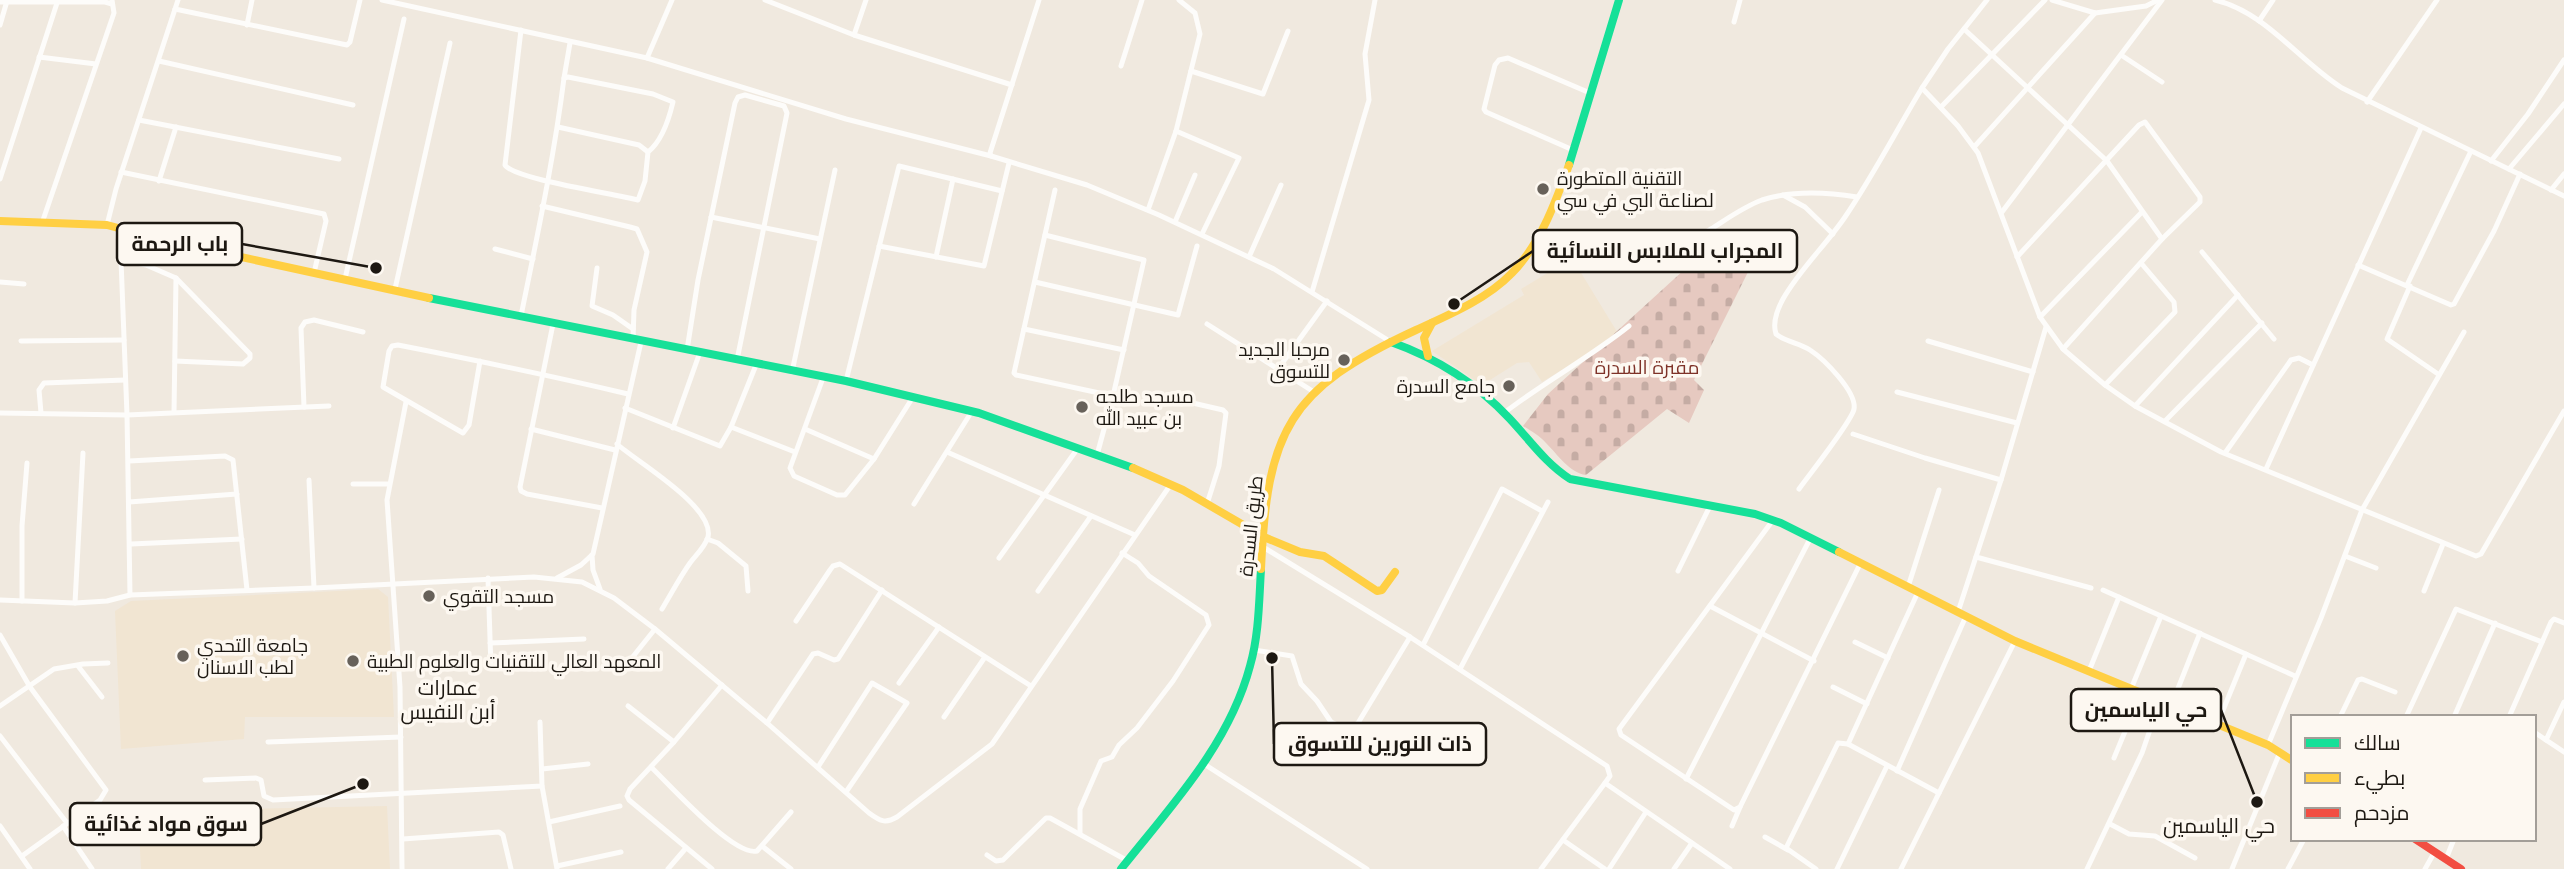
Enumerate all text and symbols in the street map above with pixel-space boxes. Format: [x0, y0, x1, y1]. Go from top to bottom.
place label: التقنية المتطورة لصناعة البي في سي [1557, 167, 1714, 215]
marker: التقنية المتطورة لصناعة البي في سي [1535, 181, 1551, 197]
callout: باب الرحمة [117, 223, 242, 265]
callout: المجراب للملابس النسائية [1533, 230, 1797, 272]
text: باب الرحمة [132, 231, 228, 257]
text: المجراب للملابس النسائية [1547, 238, 1783, 264]
place label: مرحبا الجديد للتسوق [1238, 338, 1330, 384]
marker: مرحبا الجديد للتسوق [1336, 352, 1352, 368]
park label: مقبرة السدرة [1595, 356, 1699, 379]
place label: جامع السدرة [1397, 375, 1495, 400]
marker: جامع السدرة [1501, 378, 1517, 394]
place label: مسجد طلحه بن عبيد الله [1096, 385, 1194, 430]
marker: مسجد طلحه بن عبيد الله [1074, 399, 1090, 415]
street label: طريق السدرة [1234, 474, 1269, 578]
place label: مسجد التقوي [443, 585, 554, 611]
marker: مسجد التقوي [421, 588, 437, 604]
place label: جامعة التحدي لطب الاسنان [197, 634, 308, 679]
marker: جامعة التحدي لطب الاسنان [175, 648, 191, 664]
place label: المعهد العالي للتقنيات والعلوم الطبية [367, 650, 661, 676]
marker: المعهد العالي للتقنيات والعلوم الطبية [345, 653, 361, 669]
district label: عمارات أبن النفيس [401, 675, 495, 725]
callout: حي الياسمين [2071, 689, 2221, 731]
text: حي الياسمين [2085, 697, 2207, 727]
legend [2291, 715, 2536, 841]
callout: ذات النورين للتسوق [1274, 723, 1486, 765]
text: سالك [2354, 730, 2401, 756]
text: ذات النورين للتسوق [1288, 731, 1472, 757]
text: بطيء [2354, 765, 2405, 794]
text: مزدحم [2354, 800, 2409, 827]
callout: سوق مواد غذائية [70, 803, 261, 845]
text: سوق مواد غذائية [84, 811, 248, 837]
district label: حي الياسمين [2163, 813, 2275, 842]

